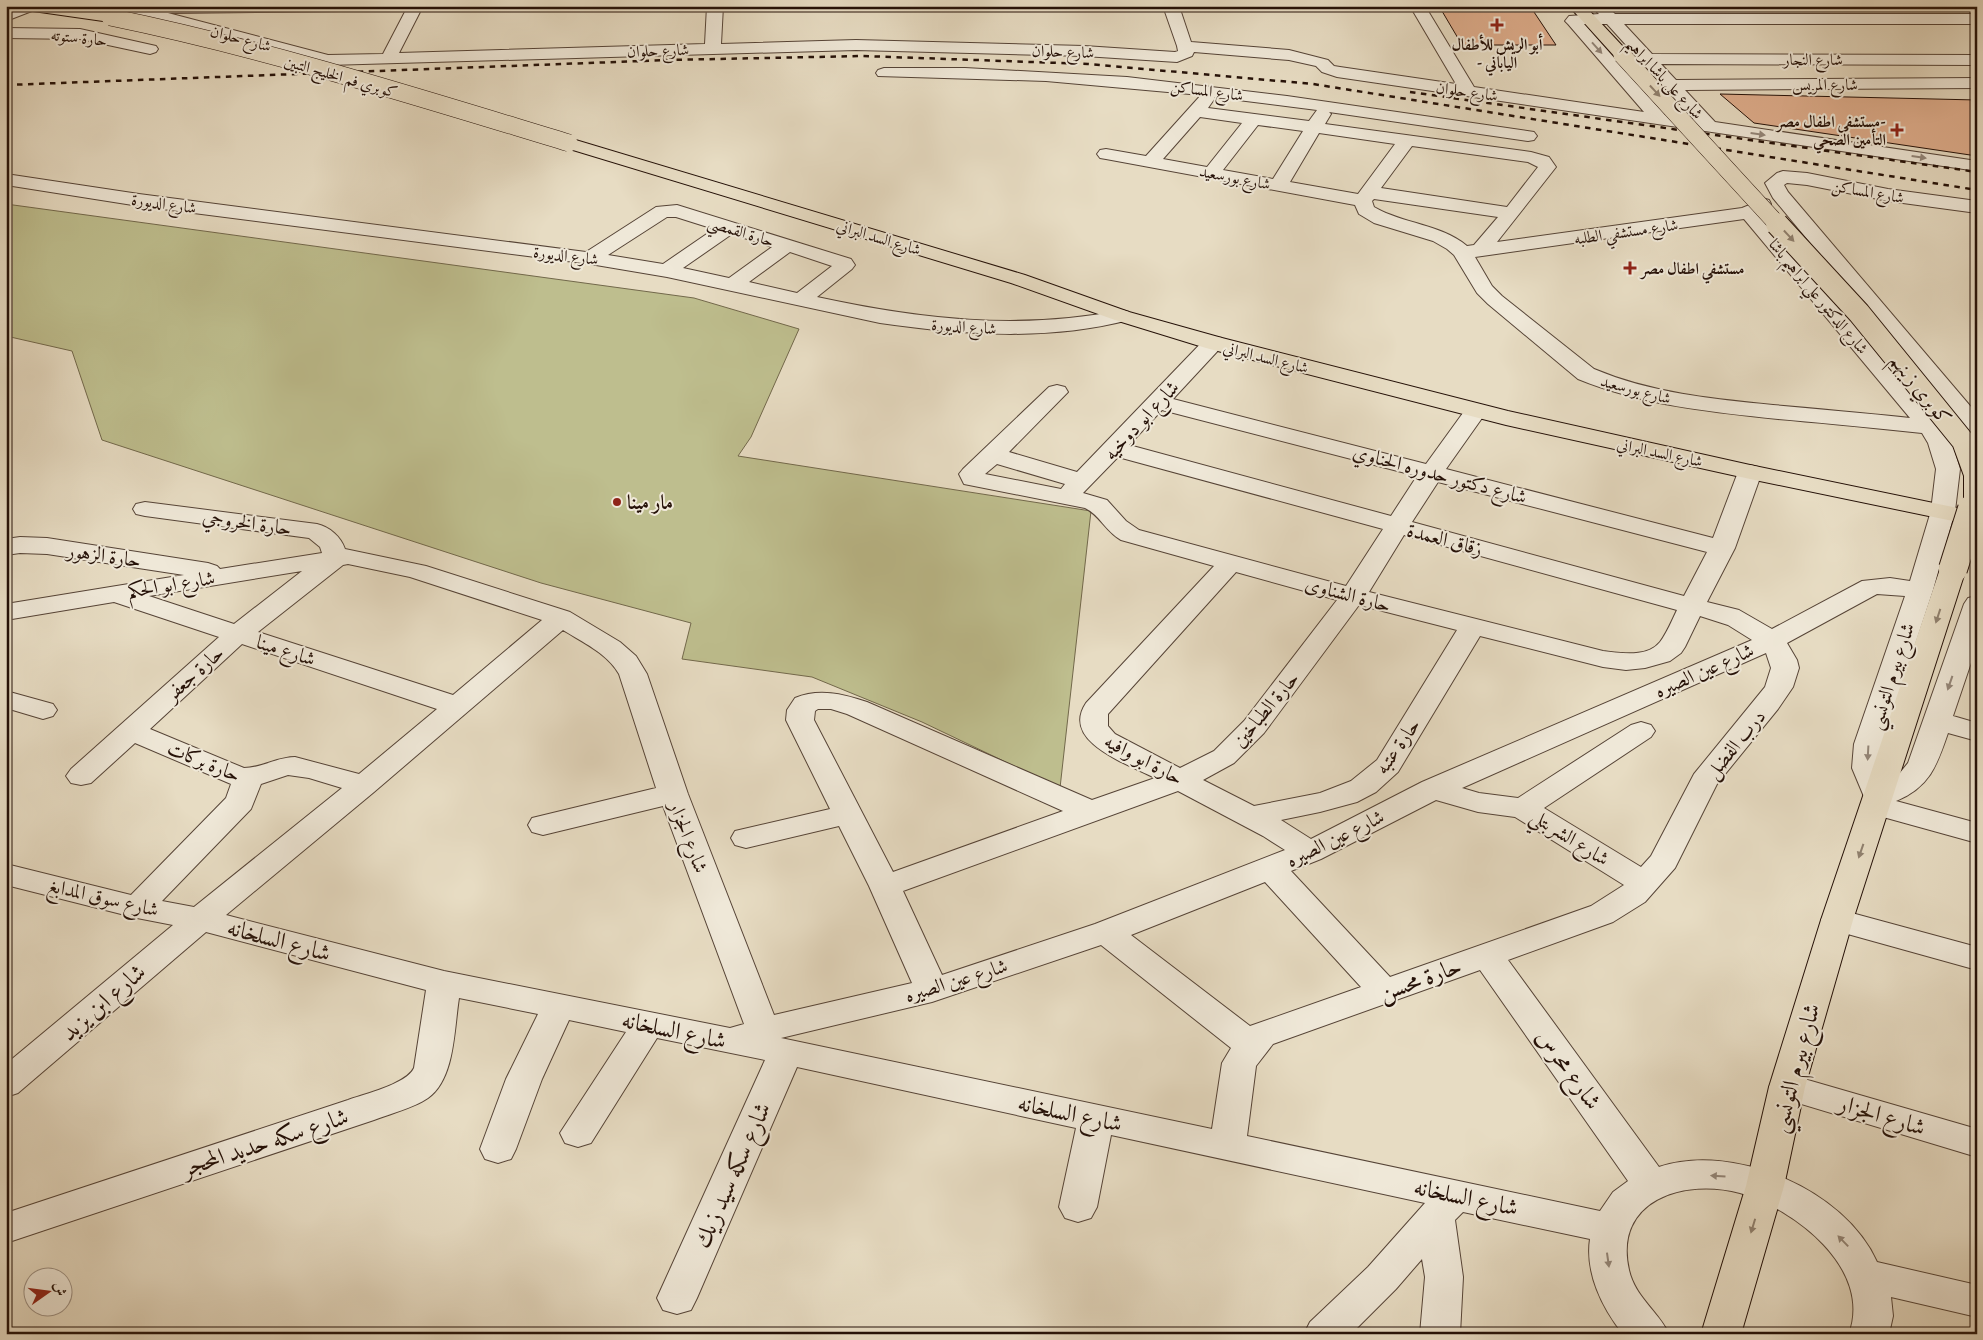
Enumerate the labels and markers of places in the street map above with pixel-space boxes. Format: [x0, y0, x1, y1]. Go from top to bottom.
marker: أبو الريش للأطفال - الياباني [1490, 18, 1504, 32]
place label: أبو الريش للأطفال - الياباني [1451, 33, 1543, 76]
place label: مستشفي اطفال مصر- التأمين الصحي [1775, 111, 1886, 154]
marker: مستشفي اطفال مصر- التأمين الصحي [1890, 123, 1904, 137]
place label: مستشفي اطفال مصر [1639, 258, 1744, 284]
marker: مستشفي اطفال مصر [1623, 261, 1637, 275]
place label: مار مينا [627, 489, 673, 516]
marker: مار مينا [611, 496, 623, 508]

